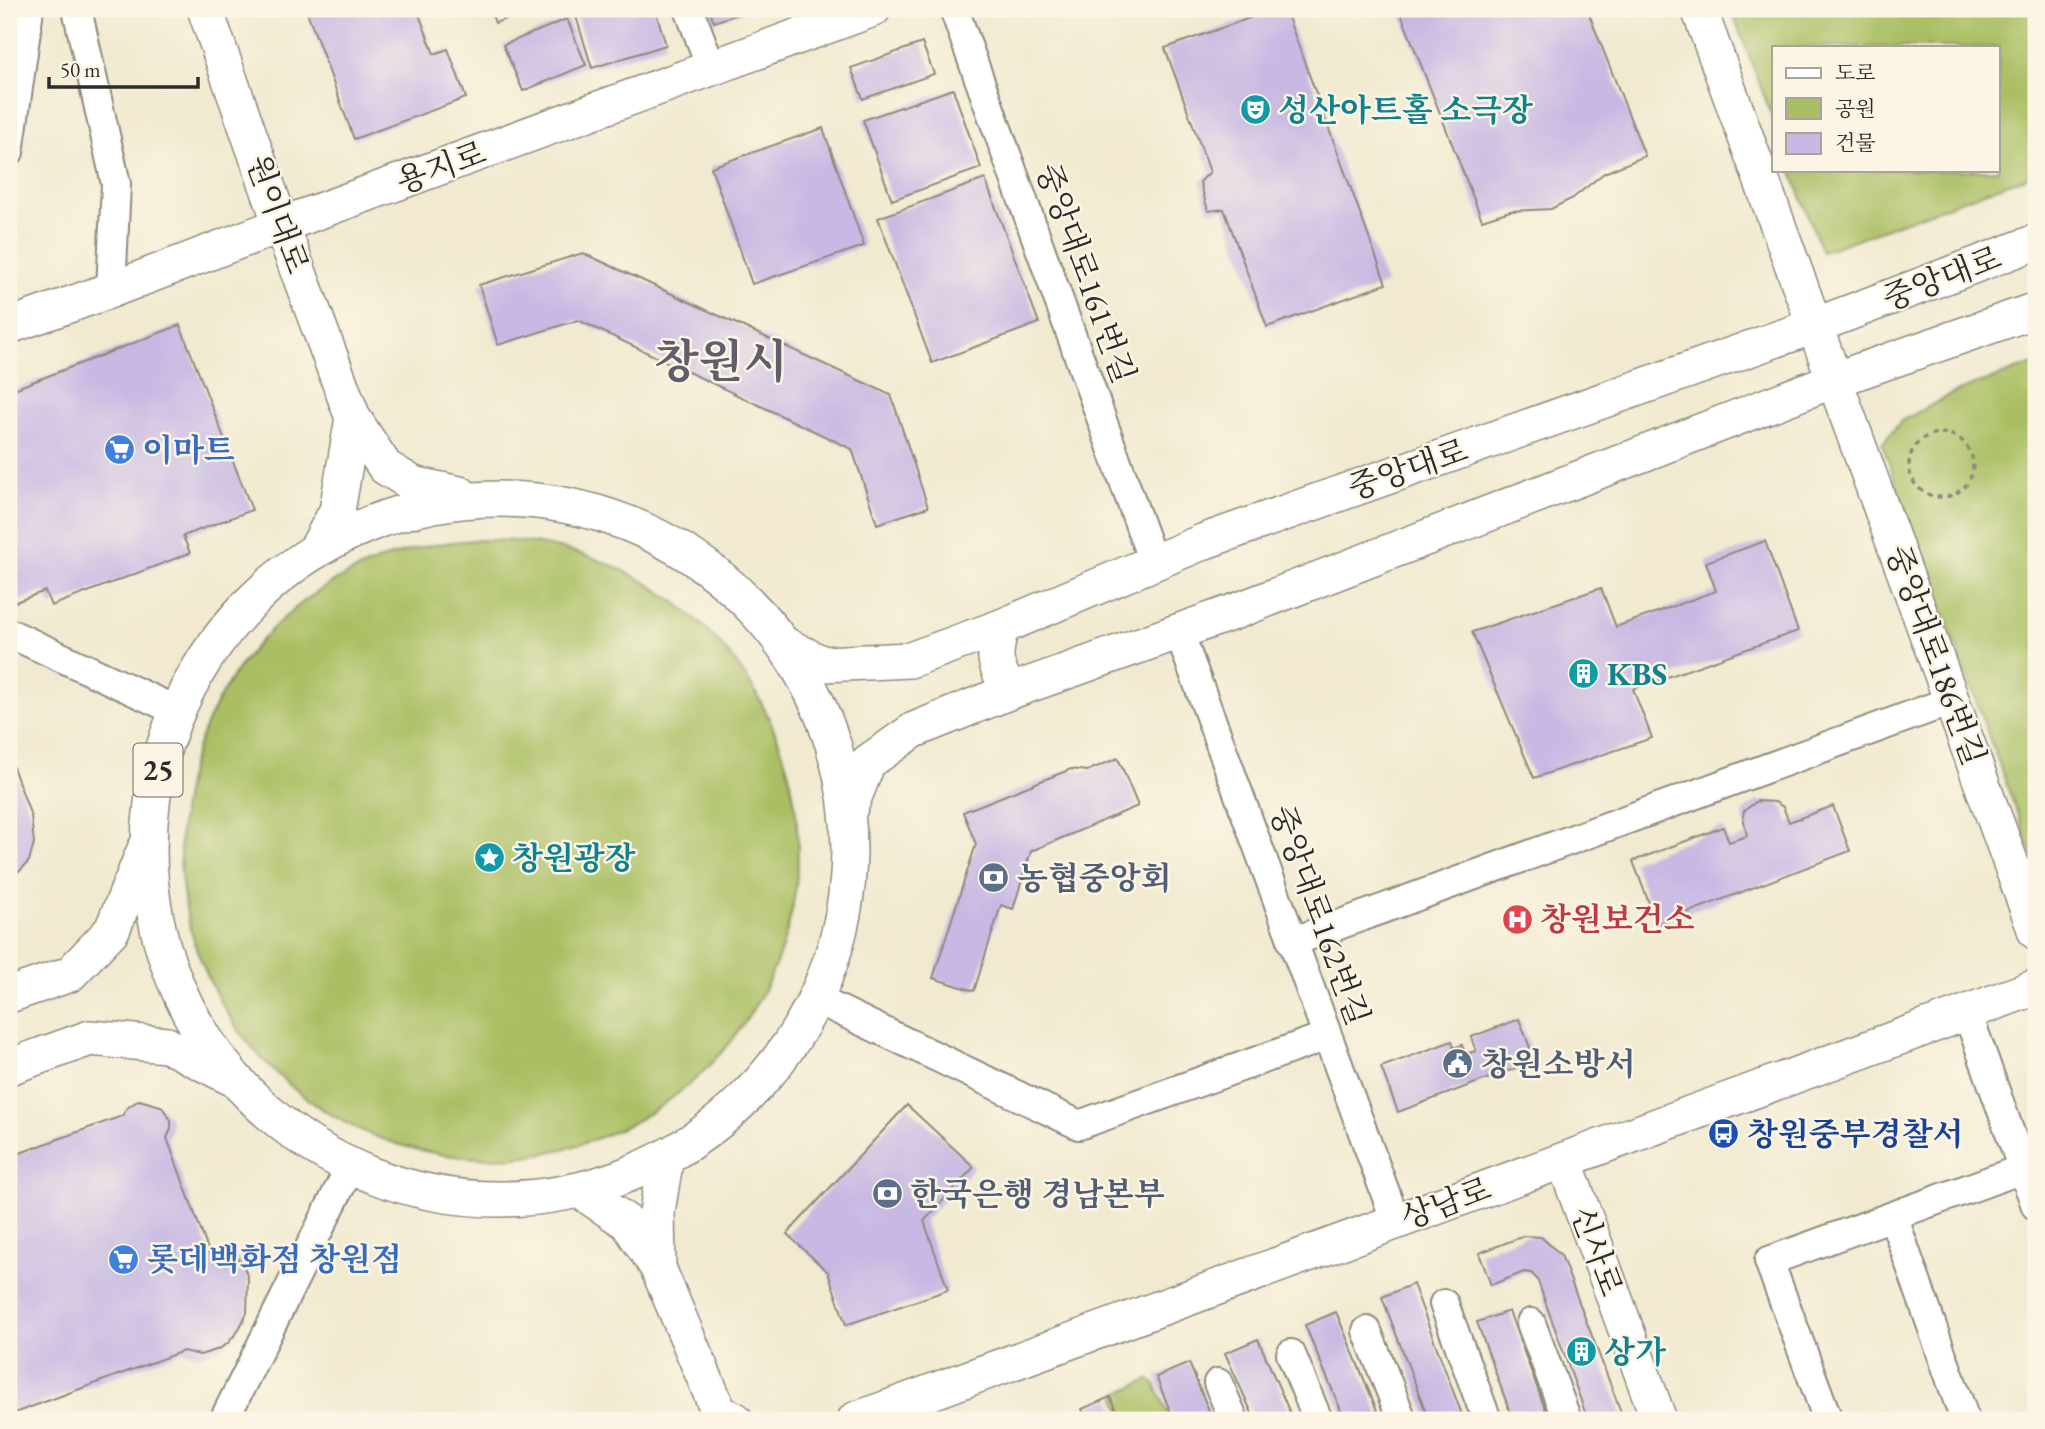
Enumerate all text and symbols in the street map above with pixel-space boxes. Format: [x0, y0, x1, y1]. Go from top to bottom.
scale bar [49, 46, 198, 90]
legend [1772, 46, 2000, 172]
text: 50 m [60, 56, 101, 83]
text: 도로 [1835, 59, 1876, 86]
place label: 성산아트홀 소극장 [1278, 89, 1533, 131]
theatre icon: 성산아트홀 소극장 [1238, 93, 1272, 127]
text: 공원 [1835, 95, 1876, 122]
text: 건물 [1835, 129, 1876, 156]
street label: 용지로 [390, 131, 492, 203]
street label: 원이대로 [237, 149, 319, 279]
street label: 중앙대로161번길 [1027, 157, 1145, 389]
street label: 중앙대로 [1877, 236, 2007, 320]
district label: 창원시 [654, 331, 788, 391]
place label: 이마트 [142, 429, 235, 471]
street label: 중앙대로 [1343, 429, 1473, 509]
supermarket icon: 이마트 [102, 433, 136, 467]
street label: 중앙대로186번길 [1877, 539, 1995, 771]
place label: KBS [1607, 653, 1667, 695]
building icon: KBS [1567, 657, 1601, 691]
road number: 25 [134, 744, 182, 796]
street label: 중앙대로162번길 [1261, 799, 1379, 1031]
place label: 창원광장 [512, 837, 636, 879]
place icon: 창원광장 [472, 841, 506, 875]
place label: 농협중앙회 [1017, 857, 1172, 899]
bank icon: 농협중앙회 [977, 861, 1011, 895]
place label: 창원보건소 [1540, 898, 1695, 940]
hospital icon: 창원보건소 [1500, 902, 1534, 936]
place label: 창원소방서 [1481, 1043, 1636, 1085]
public building icon: 창원소방서 [1441, 1047, 1475, 1081]
place label: 창원중부경찰서 [1747, 1113, 1963, 1155]
bus stop icon: 창원중부경찰서 [1707, 1117, 1741, 1151]
street label: 상남로 [1395, 1167, 1497, 1239]
place label: 한국은행 경남본부 [910, 1173, 1165, 1215]
bank icon: 한국은행 경남본부 [870, 1177, 904, 1211]
street label: 신사로 [1561, 1200, 1633, 1302]
place label: 롯데백화점 창원점 [147, 1238, 402, 1280]
supermarket icon: 롯데백화점 창원점 [107, 1242, 141, 1276]
place label: 상가 [1604, 1331, 1667, 1373]
building icon: 상가 [1564, 1335, 1598, 1369]

